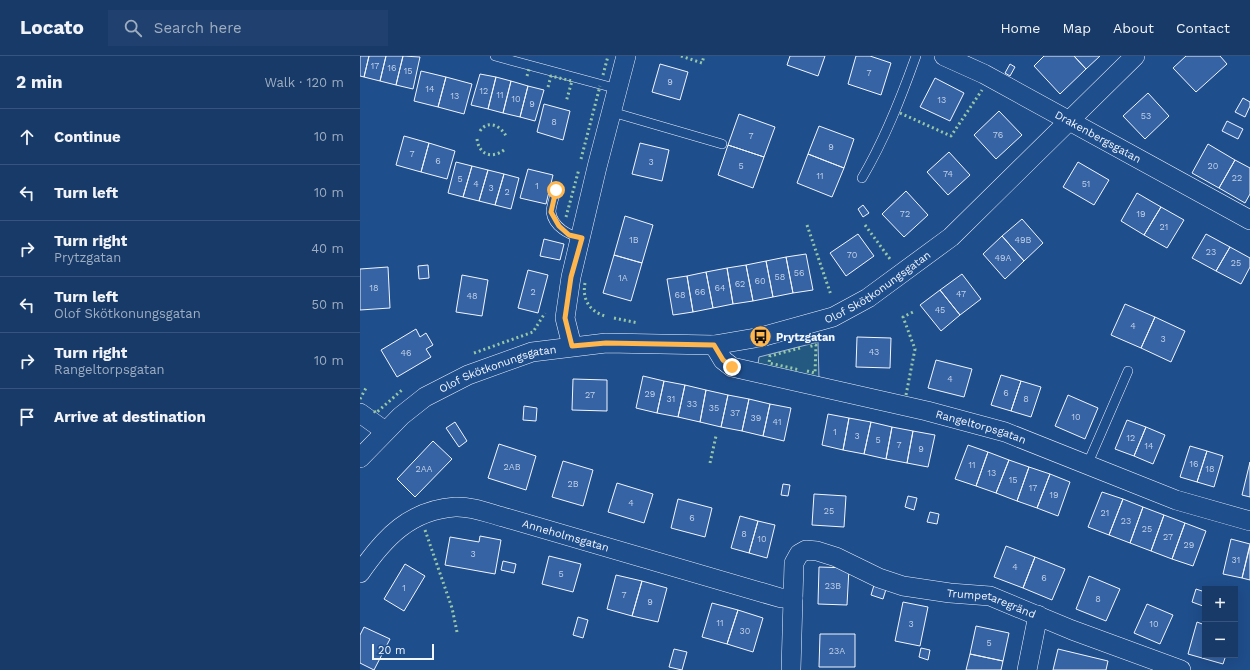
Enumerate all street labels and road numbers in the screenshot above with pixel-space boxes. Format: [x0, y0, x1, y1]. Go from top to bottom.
street label: Drakenbergsgatan [1052, 108, 1143, 166]
street label: Olof Skötkonungsgatan [823, 248, 933, 326]
street label: Olof Skötkonungsgatan [437, 343, 557, 396]
street label: Rangeltorpsgatan [934, 408, 1028, 447]
street label: Anneholmsgatan [521, 517, 611, 555]
street label: Trumpetaregränd [946, 587, 1038, 621]

